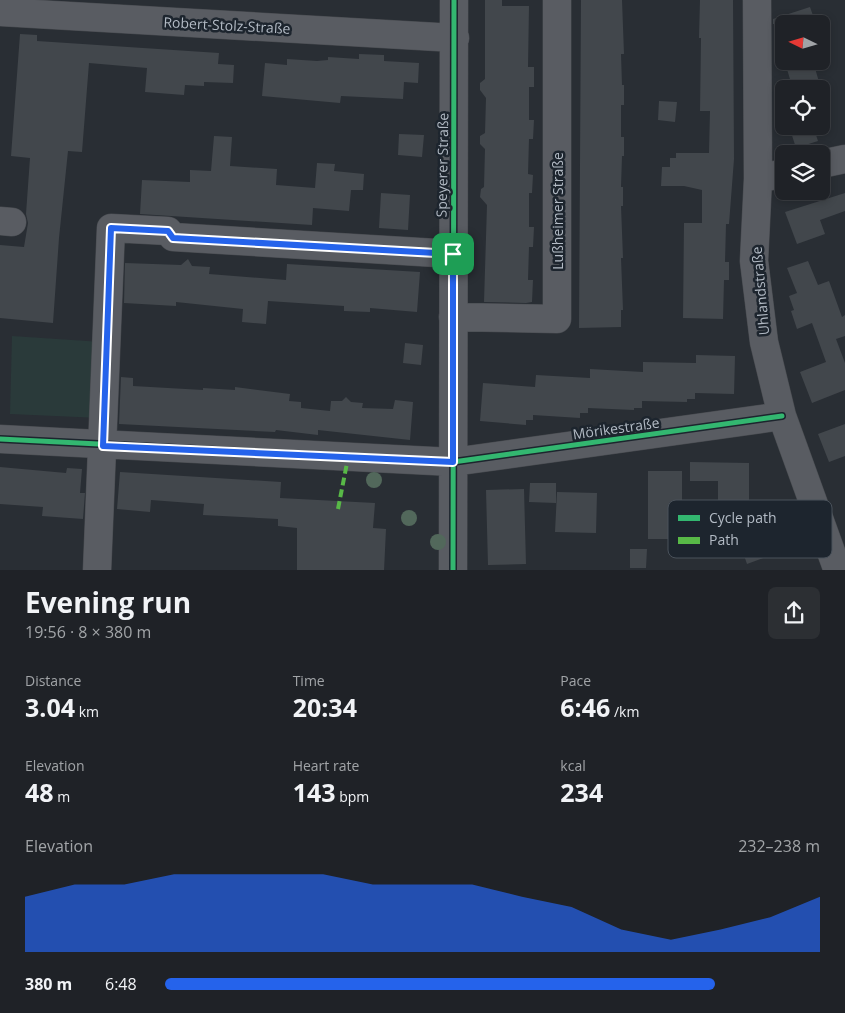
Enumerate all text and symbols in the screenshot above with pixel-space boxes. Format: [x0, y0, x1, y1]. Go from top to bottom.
street label: Robert-Stolz-Straße [163, 12, 291, 38]
north arrow [775, 15, 830, 70]
map controls [775, 15, 830, 200]
button: locate [775, 80, 830, 135]
street label: Speyerer Straße [432, 112, 452, 217]
button: layers [775, 145, 830, 200]
street label: Lußheimer Straße [548, 152, 567, 270]
pin [432, 233, 474, 275]
icon: arrive [439, 240, 467, 268]
street label: Uhlandstraße [747, 246, 773, 336]
street label: Mörikestraße [571, 413, 661, 443]
legend [668, 500, 832, 558]
text: Cycle path [709, 508, 777, 527]
text: Path [709, 530, 739, 549]
text: Evening run [25, 583, 191, 621]
button: share [768, 587, 820, 639]
text: 19:56 · 8 × 380 m [25, 621, 151, 643]
text: Distance [25, 671, 81, 690]
text: Time [293, 671, 325, 690]
text: Pace [560, 671, 591, 690]
text: 3.04 [25, 690, 75, 724]
text: 20:34 [293, 690, 357, 724]
text: 6:46 [560, 690, 610, 724]
text: km [75, 702, 99, 721]
text: /km [610, 702, 639, 721]
text: Elevation [25, 756, 84, 775]
text: Heart rate [293, 756, 359, 775]
text: kcal [560, 756, 586, 775]
text: 48 [25, 775, 54, 809]
text: 143 [293, 775, 336, 809]
text: 234 [560, 775, 603, 809]
text: m [54, 787, 70, 806]
text: bpm [336, 787, 369, 806]
text: Elevation [25, 835, 93, 857]
text: 232–238 m [738, 835, 820, 857]
text: 380 m [25, 973, 72, 995]
text: 6:48 [105, 973, 137, 995]

